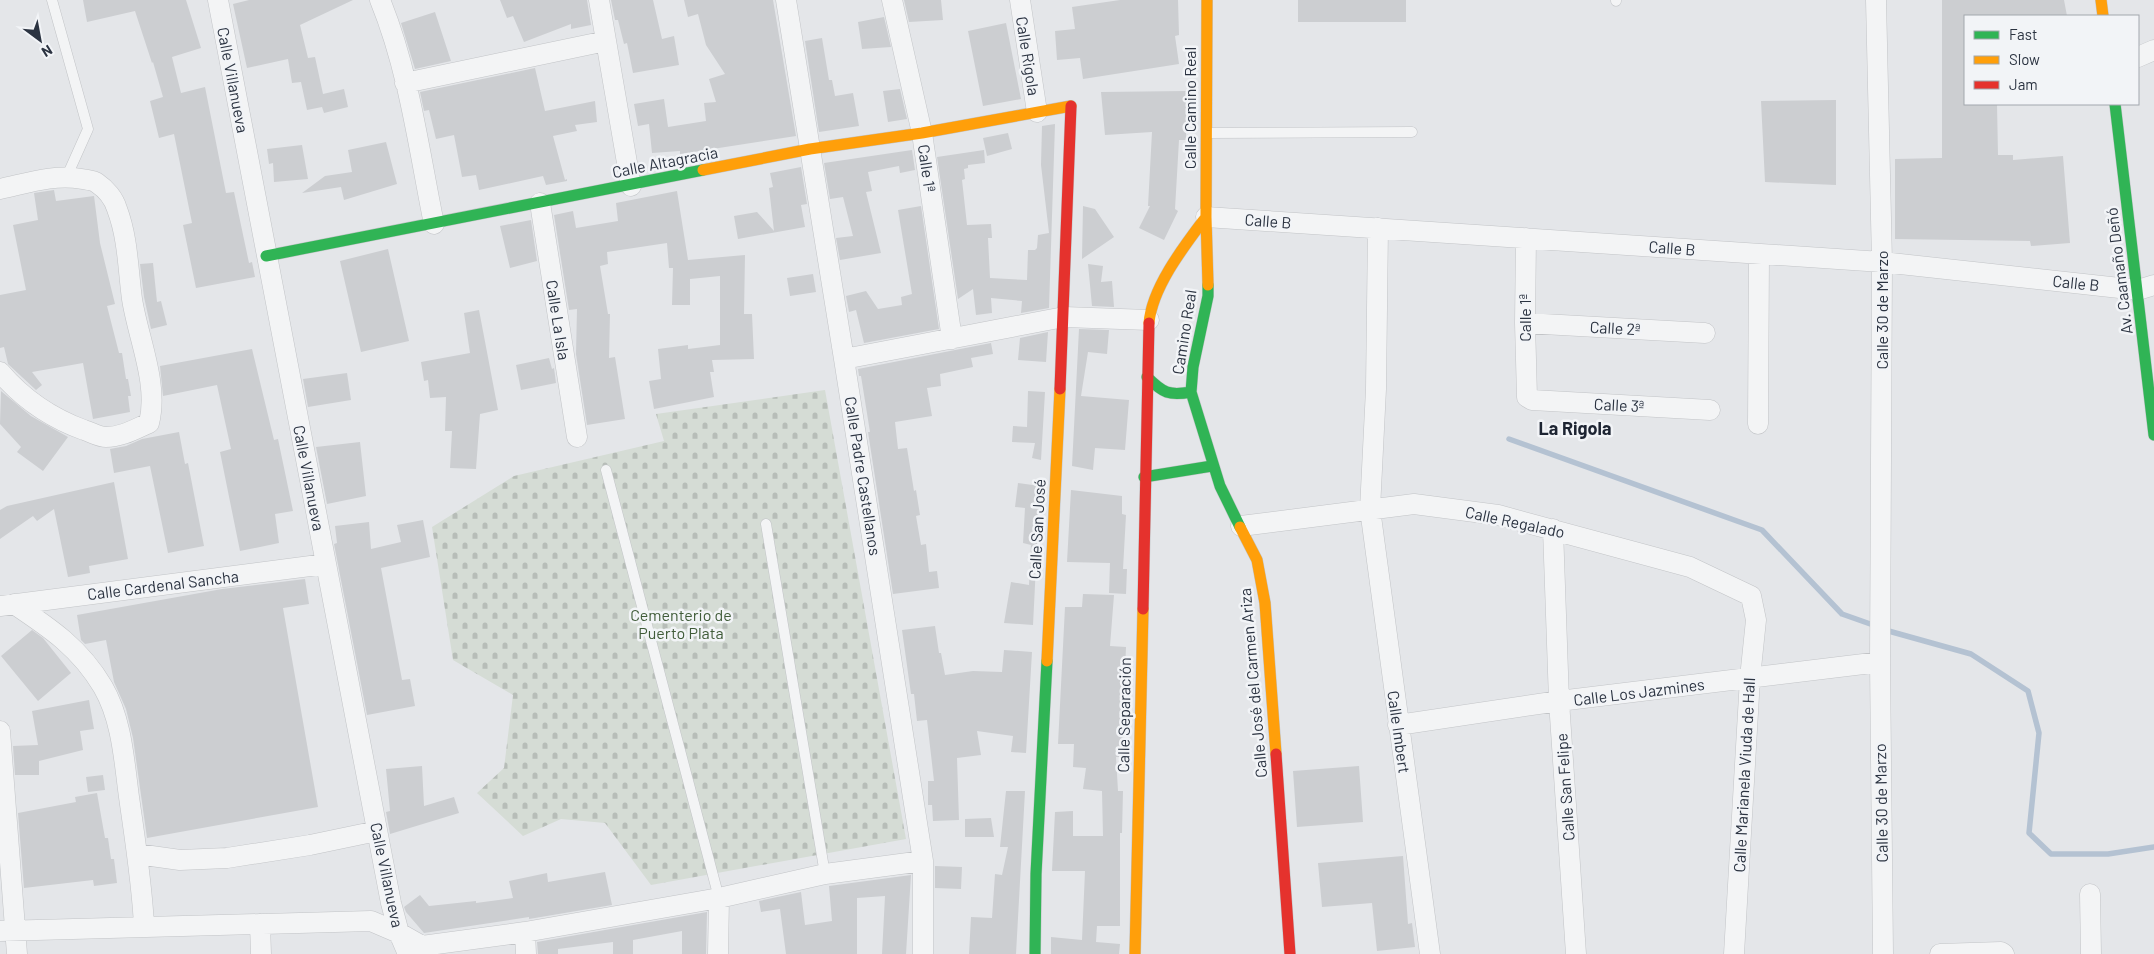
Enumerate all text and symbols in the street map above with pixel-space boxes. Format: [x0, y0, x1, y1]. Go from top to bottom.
north arrow [15, 15, 65, 65]
street label: Calle Rigola [1013, 15, 1044, 97]
legend [1964, 15, 2139, 105]
text: Fast [2009, 25, 2037, 43]
street label: Calle Villanueva [214, 26, 253, 134]
text: N [39, 42, 56, 61]
street label: Calle Camino Real [1180, 47, 1199, 169]
text: Slow [2009, 50, 2040, 68]
text: Jam [2009, 75, 2038, 93]
street label: Calle Altagracia [610, 142, 719, 181]
street label: Calle 1ª [915, 143, 940, 193]
street label: Av. Caamaño Deñó [2101, 207, 2136, 335]
street label: Calle B [1244, 209, 1292, 232]
street label: Calle B [1648, 236, 1696, 259]
street label: Calle 30 de Marzo [1872, 250, 1891, 370]
street label: Calle B [2052, 271, 2100, 294]
street label: Calle La Isla [543, 278, 574, 361]
street label: Camino Real [1167, 288, 1200, 376]
street label: Calle 1ª [1515, 294, 1534, 342]
street label: Calle 2ª [1589, 317, 1641, 338]
street label: Calle 3ª [1593, 394, 1645, 415]
street label: Calle Padre Castellanos [842, 395, 885, 557]
district label: La Rigola [1539, 417, 1611, 439]
street label: Calle Villanueva [290, 424, 329, 532]
street label: Calle San José [1024, 478, 1049, 580]
street label: Calle Regalado [1464, 502, 1567, 541]
street label: Calle Cardenal Sancha [86, 566, 240, 603]
street label: Calle José del Carmen Ariza [1235, 587, 1270, 779]
park label: Cementerio de Puerto Plata [630, 605, 732, 642]
street label: Calle Separación [1113, 657, 1134, 773]
street label: Calle Los Jazmines [1572, 674, 1706, 709]
street label: Calle Marianela Viuda de Hall [1729, 677, 1758, 873]
street label: Calle Imbert [1384, 689, 1415, 774]
street label: Calle San Felipe [1551, 732, 1578, 842]
street label: Calle 30 de Marzo [1870, 743, 1891, 863]
street label: Calle Villanueva [367, 821, 408, 929]

